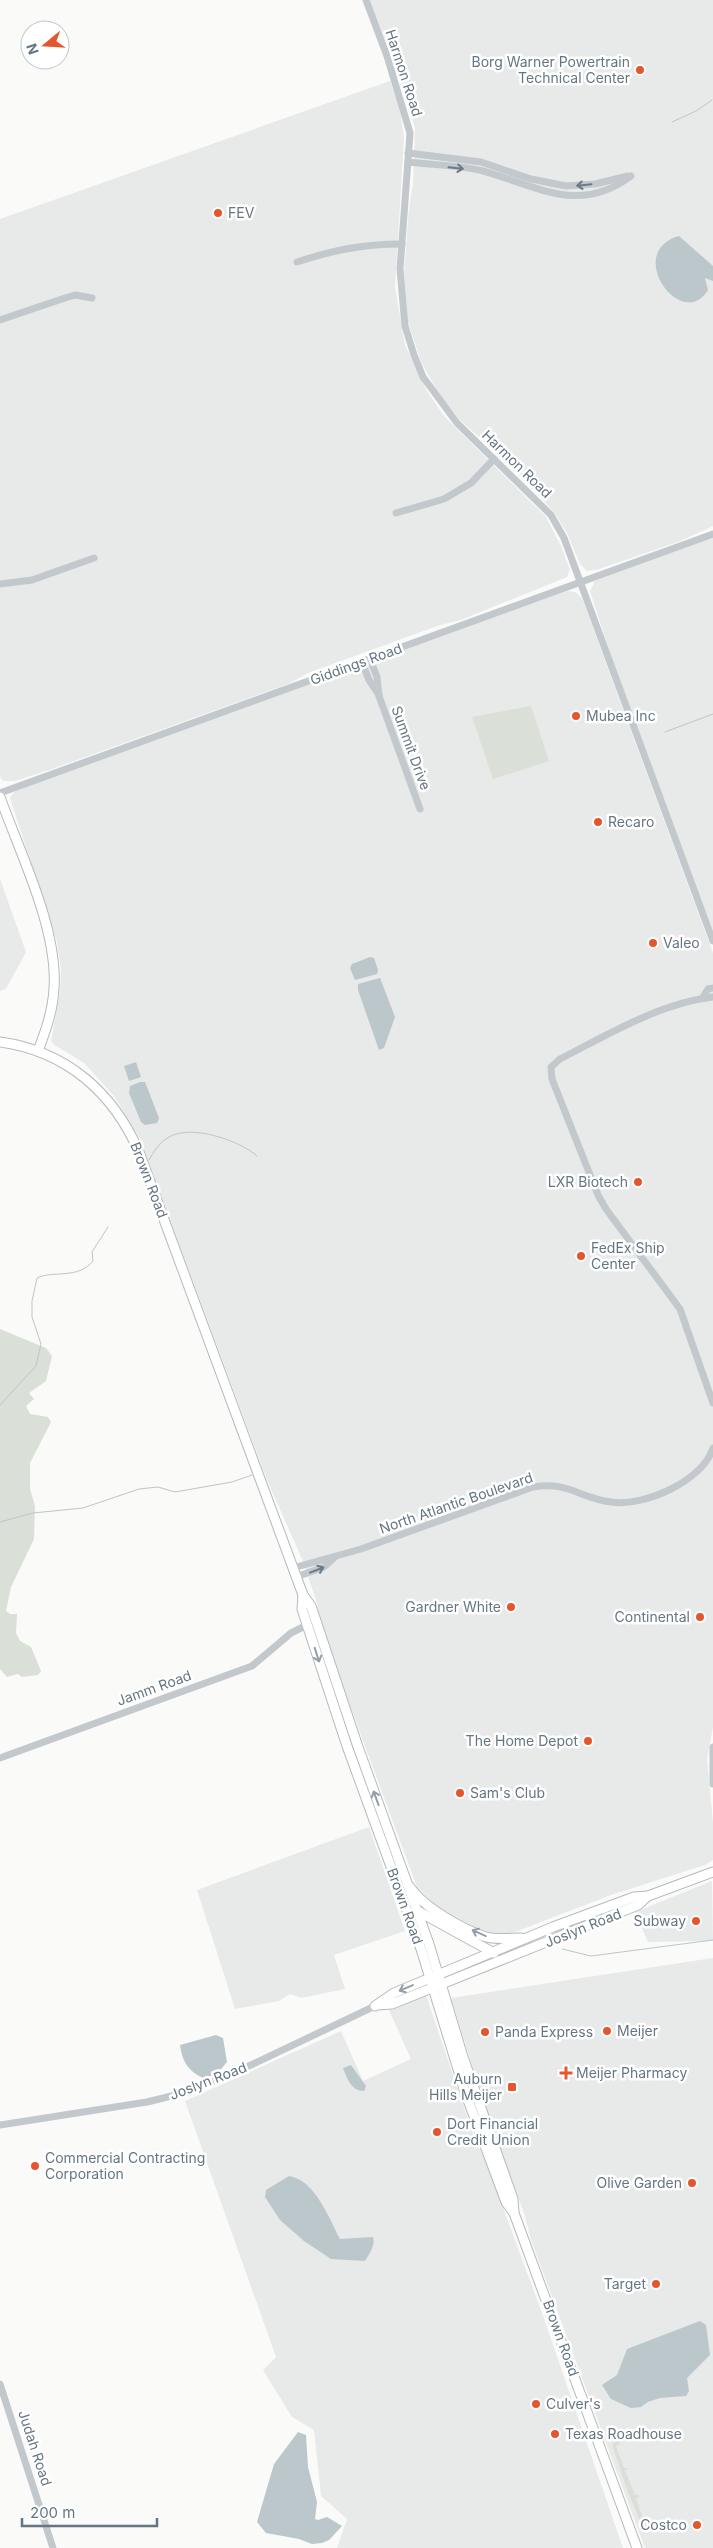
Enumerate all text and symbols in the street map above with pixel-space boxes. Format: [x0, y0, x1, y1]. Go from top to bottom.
north arrow [20, 20, 70, 70]
street label: Harmon Road [382, 27, 427, 118]
text: N [22, 41, 42, 57]
place label: Borg Warner Powertrain Technical Center [472, 53, 630, 86]
marker: Borg Warner Powertrain Technical Center [634, 64, 646, 76]
one-way arrow [448, 163, 464, 173]
one-way arrow [576, 180, 592, 190]
place label: FEV [228, 204, 255, 221]
marker: FEV [212, 207, 224, 219]
street label: Harmon Road [479, 426, 556, 501]
street label: Giddings Road [308, 639, 404, 688]
street label: Summit Drive [388, 703, 435, 792]
place label: Mubea Inc [586, 707, 656, 724]
marker: Mubea Inc [570, 710, 582, 722]
place label: Recaro [608, 813, 654, 830]
marker: Recaro [592, 816, 604, 828]
place label: Valeo [663, 934, 700, 951]
marker: Valeo [647, 937, 659, 949]
street label: Brown Road [127, 1140, 172, 1220]
place label: LXR Biotech [548, 1173, 628, 1190]
marker: LXR Biotech [632, 1176, 644, 1188]
place label: FedEx Ship Center [591, 1239, 665, 1272]
marker: FedEx Ship Center [575, 1250, 587, 1262]
street label: North Atlantic Boulevard [377, 1468, 535, 1537]
one-way arrow [308, 1565, 324, 1574]
place label: Gardner White [405, 1598, 501, 1615]
marker: Gardner White [505, 1601, 517, 1613]
place label: Continental [615, 1608, 690, 1625]
marker: Continental [694, 1611, 706, 1623]
one-way arrow [313, 1647, 322, 1662]
street label: Jamm Road [114, 1666, 193, 1709]
place label: The Home Depot [466, 1732, 578, 1749]
marker: The Home Depot [582, 1735, 594, 1747]
place label: Sam's Club [470, 1784, 545, 1801]
marker: Sam's Club [454, 1787, 466, 1799]
one-way arrow [371, 1791, 380, 1806]
street label: Brown Road [384, 1865, 427, 1946]
street label: Joslyn Road [542, 1904, 624, 1951]
place label: Subway [633, 1912, 686, 1929]
marker: Subway [690, 1915, 702, 1927]
one-way arrow [472, 1928, 487, 1938]
one-way arrow [399, 1984, 414, 1994]
place label: Meijer [617, 2022, 658, 2039]
place label: Panda Express [495, 2023, 593, 2040]
marker: Meijer [601, 2025, 613, 2037]
marker: Panda Express [479, 2026, 491, 2038]
street label: Joslyn Road [167, 2058, 249, 2103]
place label: Meijer Pharmacy [576, 2064, 687, 2081]
marker: Meijer Pharmacy [560, 2067, 572, 2079]
place label: Auburn Hills Meijer [429, 2070, 502, 2103]
marker: Auburn Hills Meijer [506, 2081, 518, 2093]
place label: Dort Financial Credit Union [447, 2115, 538, 2148]
marker: Dort Financial Credit Union [431, 2126, 443, 2138]
place label: Commercial Contracting Corporation [45, 2149, 205, 2182]
marker: Commercial Contracting Corporation [29, 2160, 41, 2172]
place label: Olive Garden [596, 2174, 682, 2191]
marker: Olive Garden [686, 2177, 698, 2189]
place label: Target [604, 2275, 646, 2292]
marker: Target [650, 2278, 662, 2290]
street label: Brown Road [540, 2297, 583, 2378]
place label: Culver's [546, 2395, 601, 2412]
marker: Culver's [530, 2398, 542, 2410]
street label: Judah Road [15, 2408, 56, 2488]
place label: Texas Roadhouse [565, 2425, 682, 2442]
marker: Texas Roadhouse [549, 2428, 561, 2440]
scale bar [22, 2496, 158, 2528]
text: 200 m [30, 2503, 75, 2522]
place label: Costco [640, 2516, 687, 2533]
marker: Costco [691, 2519, 703, 2531]

